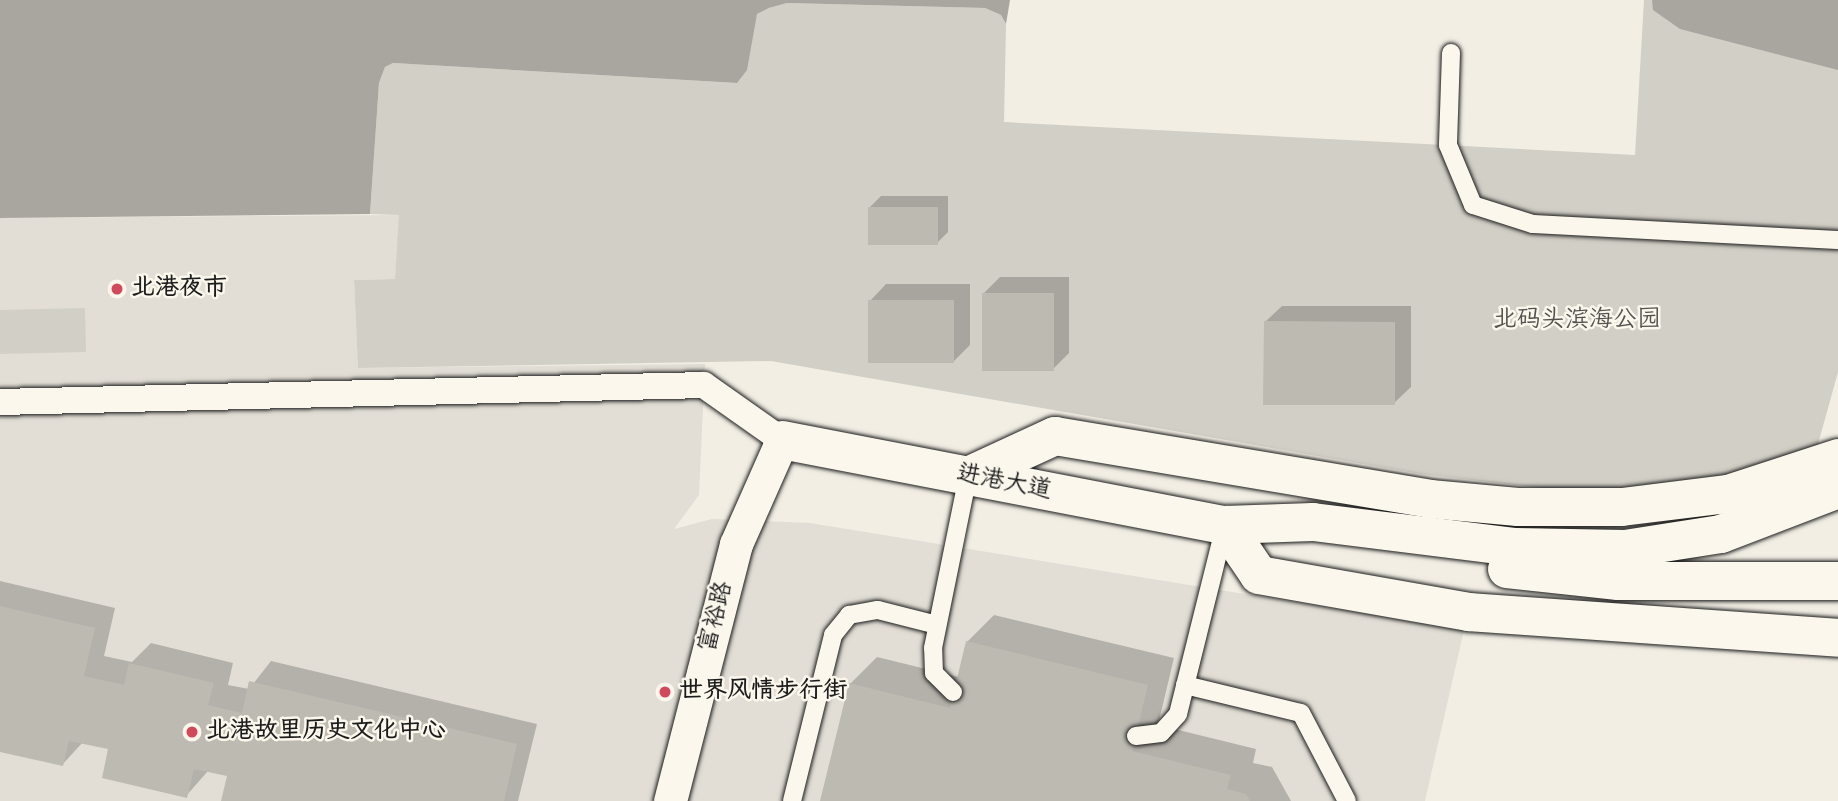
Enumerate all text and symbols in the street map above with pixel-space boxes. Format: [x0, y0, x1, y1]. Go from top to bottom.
place label: 北港夜市 [131, 275, 227, 303]
marker: 北港夜市 [109, 281, 125, 297]
park label: 北码头滨海公园 [1493, 307, 1661, 335]
street label: 进港大道 [954, 460, 1054, 506]
street label: 富裕路 [694, 579, 740, 655]
place label: 世界风情步行街 [679, 678, 847, 706]
marker: 世界风情步行街 [657, 684, 673, 700]
place label: 北港故里历史文化中心 [206, 718, 446, 746]
marker: 北港故里历史文化中心 [184, 724, 200, 740]

